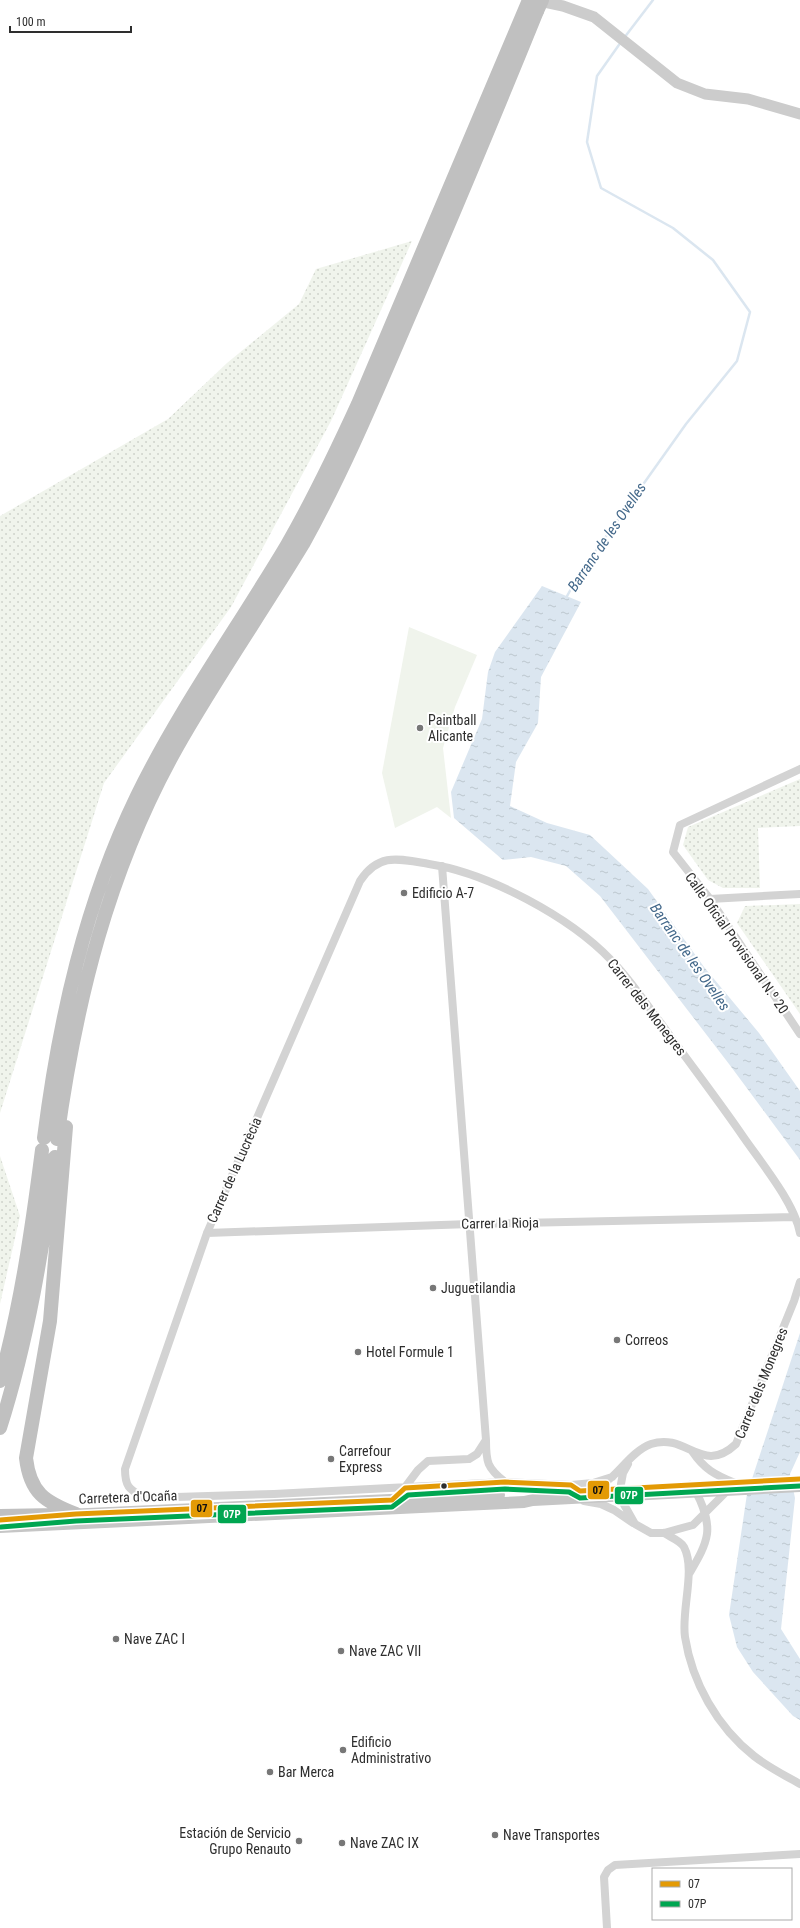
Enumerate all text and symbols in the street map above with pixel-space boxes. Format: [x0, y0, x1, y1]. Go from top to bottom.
scale bar [10, 8, 131, 34]
text: 100 m [16, 15, 46, 29]
water label: Barranc de les Ovelles [564, 479, 650, 595]
place label: Paintball Alicante [428, 712, 477, 744]
marker: Paintball Alicante [415, 723, 425, 733]
street label: Calle Oficial Provisional N.º 20 [682, 869, 792, 1017]
place label: Edificio A-7 [412, 885, 474, 901]
marker: Edificio A-7 [399, 888, 409, 898]
water label: Barranc de les Ovelles [646, 900, 734, 1015]
street label: Carrer dels Monegres [604, 955, 690, 1059]
street label: Carrer de la Lucrècia [204, 1115, 264, 1225]
street label: Carrer la Rioja [461, 1214, 539, 1232]
place label: Juguetilandia [441, 1280, 516, 1296]
marker: Juguetilandia [428, 1283, 438, 1293]
street label: Carrer dels Monegres [731, 1325, 791, 1441]
place label: Correos [625, 1332, 668, 1348]
marker: Correos [612, 1335, 622, 1345]
place label: Hotel Formule 1 [366, 1344, 454, 1360]
marker: Hotel Formule 1 [353, 1347, 363, 1357]
place label: Carrefour Express [339, 1443, 391, 1475]
marker: Carrefour Express [326, 1454, 336, 1464]
line badge: 07 [587, 1480, 610, 1500]
unlabelled marker [439, 1481, 449, 1491]
text: 07 [592, 1484, 604, 1497]
line badge: 07P [614, 1486, 644, 1505]
street label: Carretera d'Ocaña [78, 1487, 178, 1507]
text: 07P [620, 1489, 638, 1502]
line badge: 07 [190, 1499, 213, 1518]
text: 07 [196, 1502, 208, 1515]
line badge: 07P [217, 1504, 247, 1524]
text: 07P [223, 1508, 241, 1521]
place label: Nave ZAC I [124, 1631, 185, 1647]
marker: Nave ZAC I [111, 1634, 121, 1644]
place label: Nave ZAC VII [349, 1643, 421, 1659]
marker: Nave ZAC VII [336, 1646, 346, 1656]
place label: Edificio Administrativo [351, 1734, 431, 1766]
marker: Edificio Administrativo [338, 1745, 348, 1755]
place label: Bar Merca [278, 1764, 334, 1780]
marker: Bar Merca [265, 1767, 275, 1777]
place label: Estación de Servicio Grupo Renauto [179, 1825, 291, 1857]
place label: Nave Transportes [503, 1827, 600, 1843]
marker: Nave Transportes [490, 1830, 500, 1840]
place label: Nave ZAC IX [350, 1835, 419, 1851]
marker: Estación de Servicio Grupo Renauto [294, 1836, 304, 1846]
marker: Nave ZAC IX [337, 1838, 347, 1848]
legend [652, 1868, 792, 1920]
text: 07 [688, 1877, 700, 1891]
text: 07P [688, 1897, 707, 1911]

